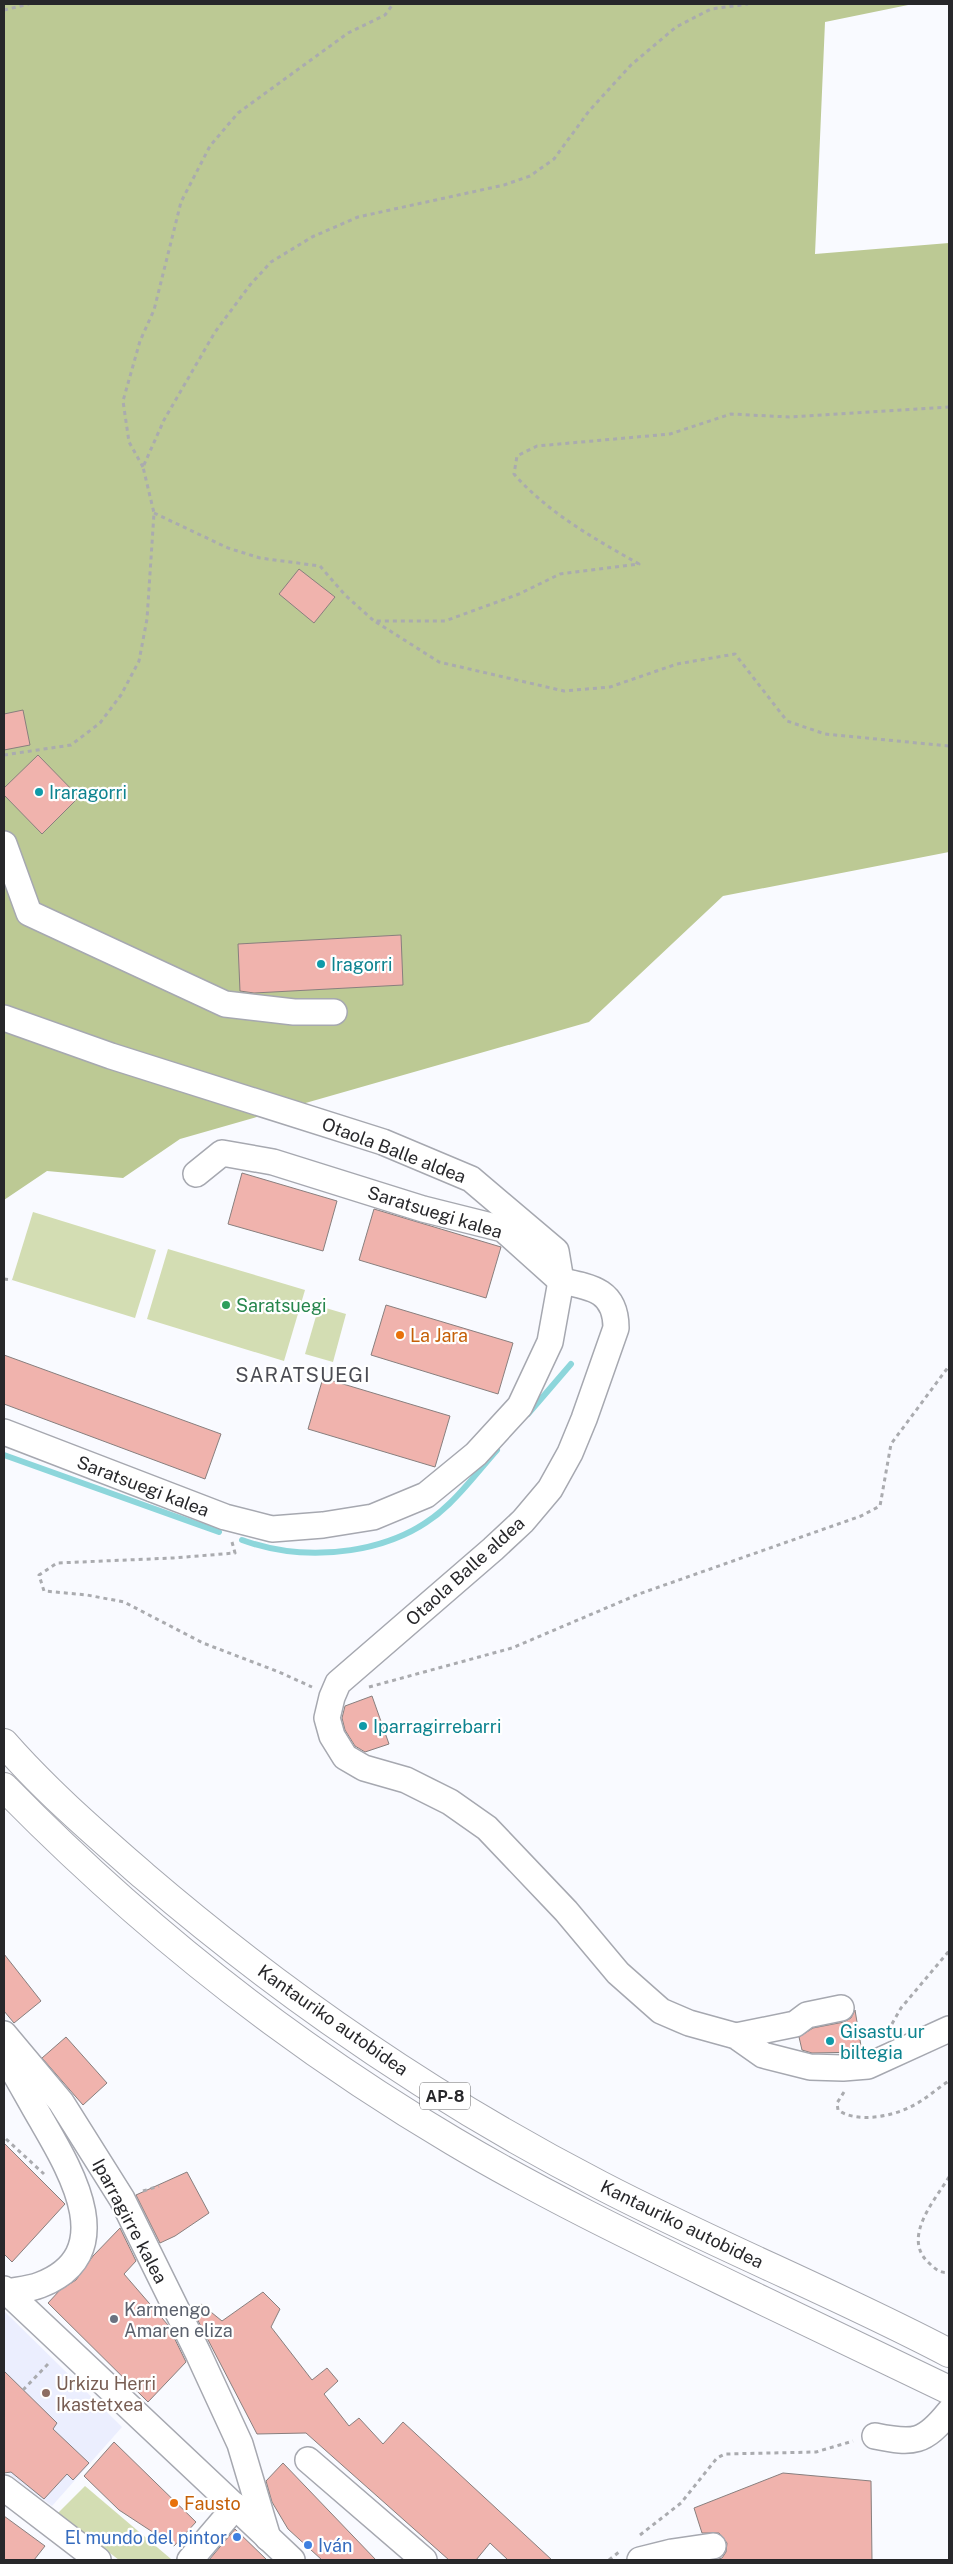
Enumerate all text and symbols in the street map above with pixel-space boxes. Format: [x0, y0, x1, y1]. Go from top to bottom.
place label: Iraragorri [49, 782, 127, 803]
marker: Iraragorri [33, 786, 45, 798]
place label: Iragorri [331, 954, 392, 975]
marker: Iragorri [315, 958, 327, 970]
street label: Otaola Balle aldea [319, 1113, 469, 1187]
street label: Saratsuegi kalea [365, 1182, 505, 1242]
place label: Saratsuegi [236, 1295, 327, 1316]
marker: Saratsuegi [220, 1299, 232, 1311]
place label: La Jara [410, 1325, 468, 1346]
marker: La Jara [394, 1329, 406, 1341]
district label: SARATSUEGI [235, 1363, 371, 1387]
street label: Saratsuegi kalea [74, 1451, 212, 1521]
street label: Otaola Balle aldea [401, 1512, 529, 1630]
place label: Iparragirrebarri [373, 1716, 501, 1737]
marker: Iparragirrebarri [357, 1720, 369, 1732]
street label: Kantauriko autobidea [254, 1960, 412, 2080]
place label: Gisastu ur biltegia [840, 2021, 925, 2063]
marker: Gisastu ur biltegia [824, 2035, 836, 2047]
road number: AP-8 [420, 2082, 470, 2110]
street label: Iparragirre kalea [88, 2155, 172, 2287]
street label: Kantauriko autobidea [597, 2175, 767, 2273]
place label: Karmengo Amaren eliza [124, 2299, 233, 2341]
marker: Karmengo Amaren eliza [108, 2313, 120, 2325]
place label: Urkizu Herri Ikastetxea [56, 2373, 156, 2415]
marker: Urkizu Herri Ikastetxea [40, 2387, 52, 2399]
place label: Fausto [184, 2493, 241, 2514]
marker: Fausto [168, 2497, 180, 2509]
place label: El mundo del pintor [65, 2527, 227, 2548]
marker: El mundo del pintor [231, 2531, 243, 2543]
place label: Iván [318, 2535, 352, 2556]
marker: Iván [302, 2539, 314, 2551]

